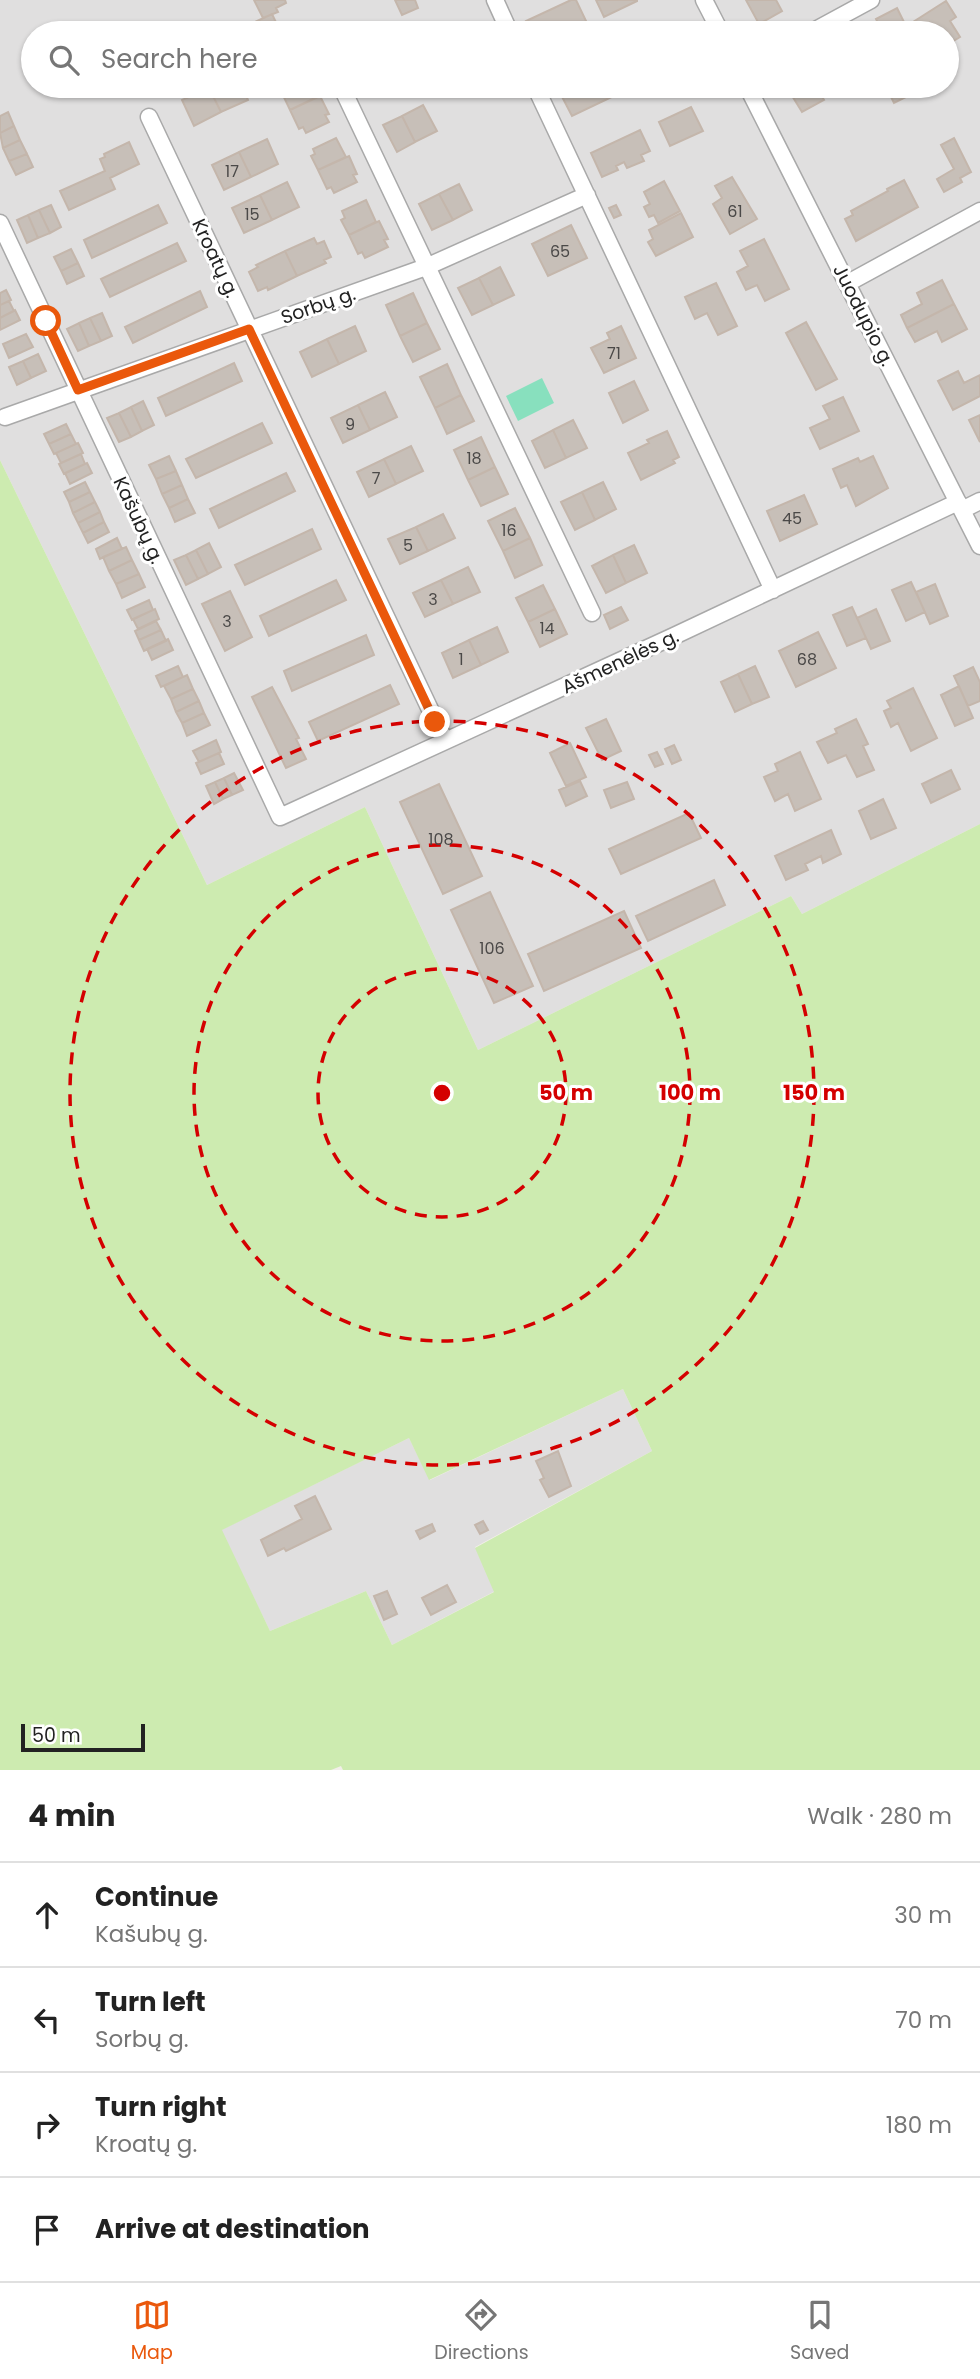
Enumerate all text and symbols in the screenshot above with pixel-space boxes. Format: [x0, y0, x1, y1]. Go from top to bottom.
search box [21, 21, 959, 98]
icon: search [45, 41, 83, 79]
text: Search here [101, 41, 258, 77]
house number: 17 [225, 160, 239, 183]
house number: 61 [727, 200, 743, 223]
house number: 15 [244, 203, 260, 226]
street label: Kroatų g. [185, 214, 246, 302]
house number: 65 [550, 240, 570, 263]
street label: Juodupio g. [826, 260, 901, 371]
street label: Sorbų g. [277, 280, 359, 331]
route start [30, 305, 61, 336]
house number: 71 [607, 342, 621, 365]
house number: 9 [345, 413, 355, 436]
house number: 18 [466, 447, 482, 470]
house number: 7 [372, 467, 381, 490]
street label: Kašubų g. [107, 472, 170, 568]
house number: 45 [782, 507, 802, 530]
house number: 16 [501, 519, 517, 542]
house number: 5 [403, 534, 413, 557]
house number: 3 [428, 588, 438, 611]
house number: 3 [222, 610, 232, 633]
house number: 14 [539, 617, 555, 640]
street label: Ašmenėlės g. [557, 623, 683, 700]
house number: 1 [458, 648, 464, 671]
house number: 68 [797, 648, 817, 671]
route end [419, 706, 450, 737]
house number: 108 [428, 828, 454, 851]
house number: 106 [479, 937, 505, 960]
text: 50 m [539, 1078, 593, 1107]
text: 100 m [659, 1078, 721, 1107]
text: 150 m [783, 1078, 845, 1107]
centre of rings [430, 1081, 454, 1105]
scale bar [21, 1721, 145, 1753]
text: 50 m [32, 1722, 81, 1749]
text: 4 min [28, 1794, 116, 1837]
text: Walk · 280 m [807, 1800, 952, 1832]
text: Continue [95, 1879, 218, 1915]
icon: ahead [28, 1896, 66, 1934]
text: 30 m [894, 1899, 952, 1931]
text: Kašubų g. [95, 1918, 208, 1950]
text: Turn left [95, 1984, 206, 2020]
icon: left [28, 2001, 66, 2039]
text: 70 m [895, 2004, 952, 2036]
text: Sorbų g. [95, 2023, 189, 2055]
text: Turn right [95, 2089, 227, 2125]
icon: right [28, 2106, 66, 2144]
text: 180 m [886, 2109, 952, 2141]
text: Kroatų g. [95, 2128, 197, 2160]
icon: arrive [28, 2211, 66, 2249]
text: Arrive at destination [95, 2211, 370, 2247]
tab: Map [131, 2296, 173, 2367]
tab: Directions [434, 2296, 529, 2367]
tab: Saved [790, 2296, 849, 2367]

